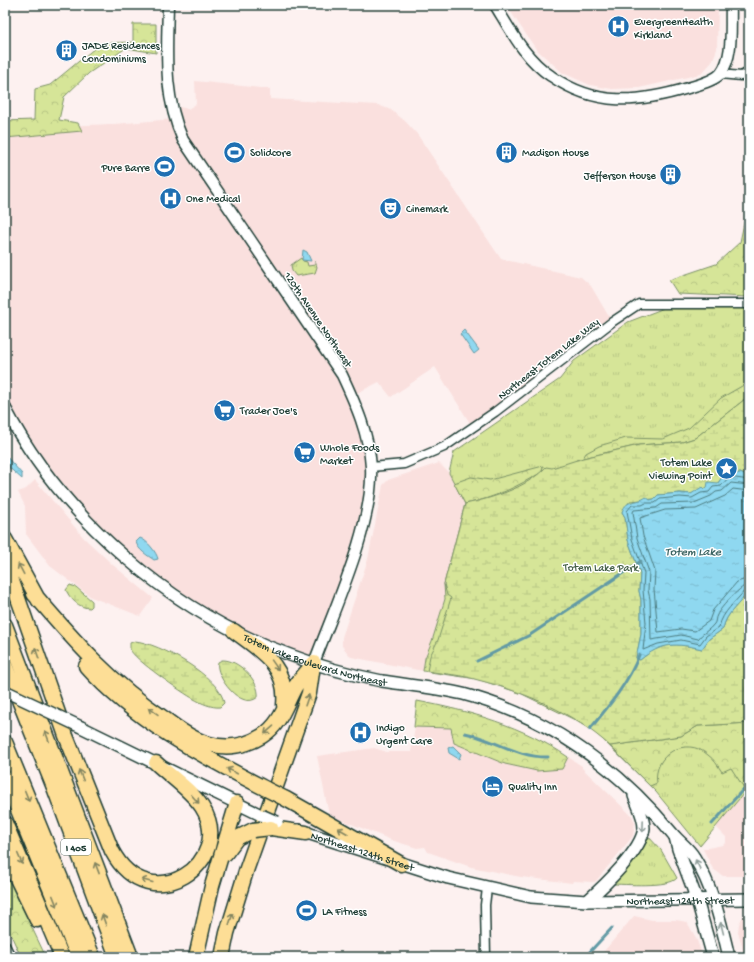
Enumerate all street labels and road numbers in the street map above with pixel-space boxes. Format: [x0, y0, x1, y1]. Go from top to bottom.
street label: 120th Avenue Northeast [280, 269, 355, 371]
street label: Northeast Totem Lake Way [496, 316, 603, 403]
street label: Totem Lake Boulevard Northeast [240, 632, 389, 690]
street label: Northeast 124th Street [309, 831, 417, 875]
road number: I 405 [61, 839, 91, 855]
street label: Northeast 124th Street [626, 895, 736, 909]

